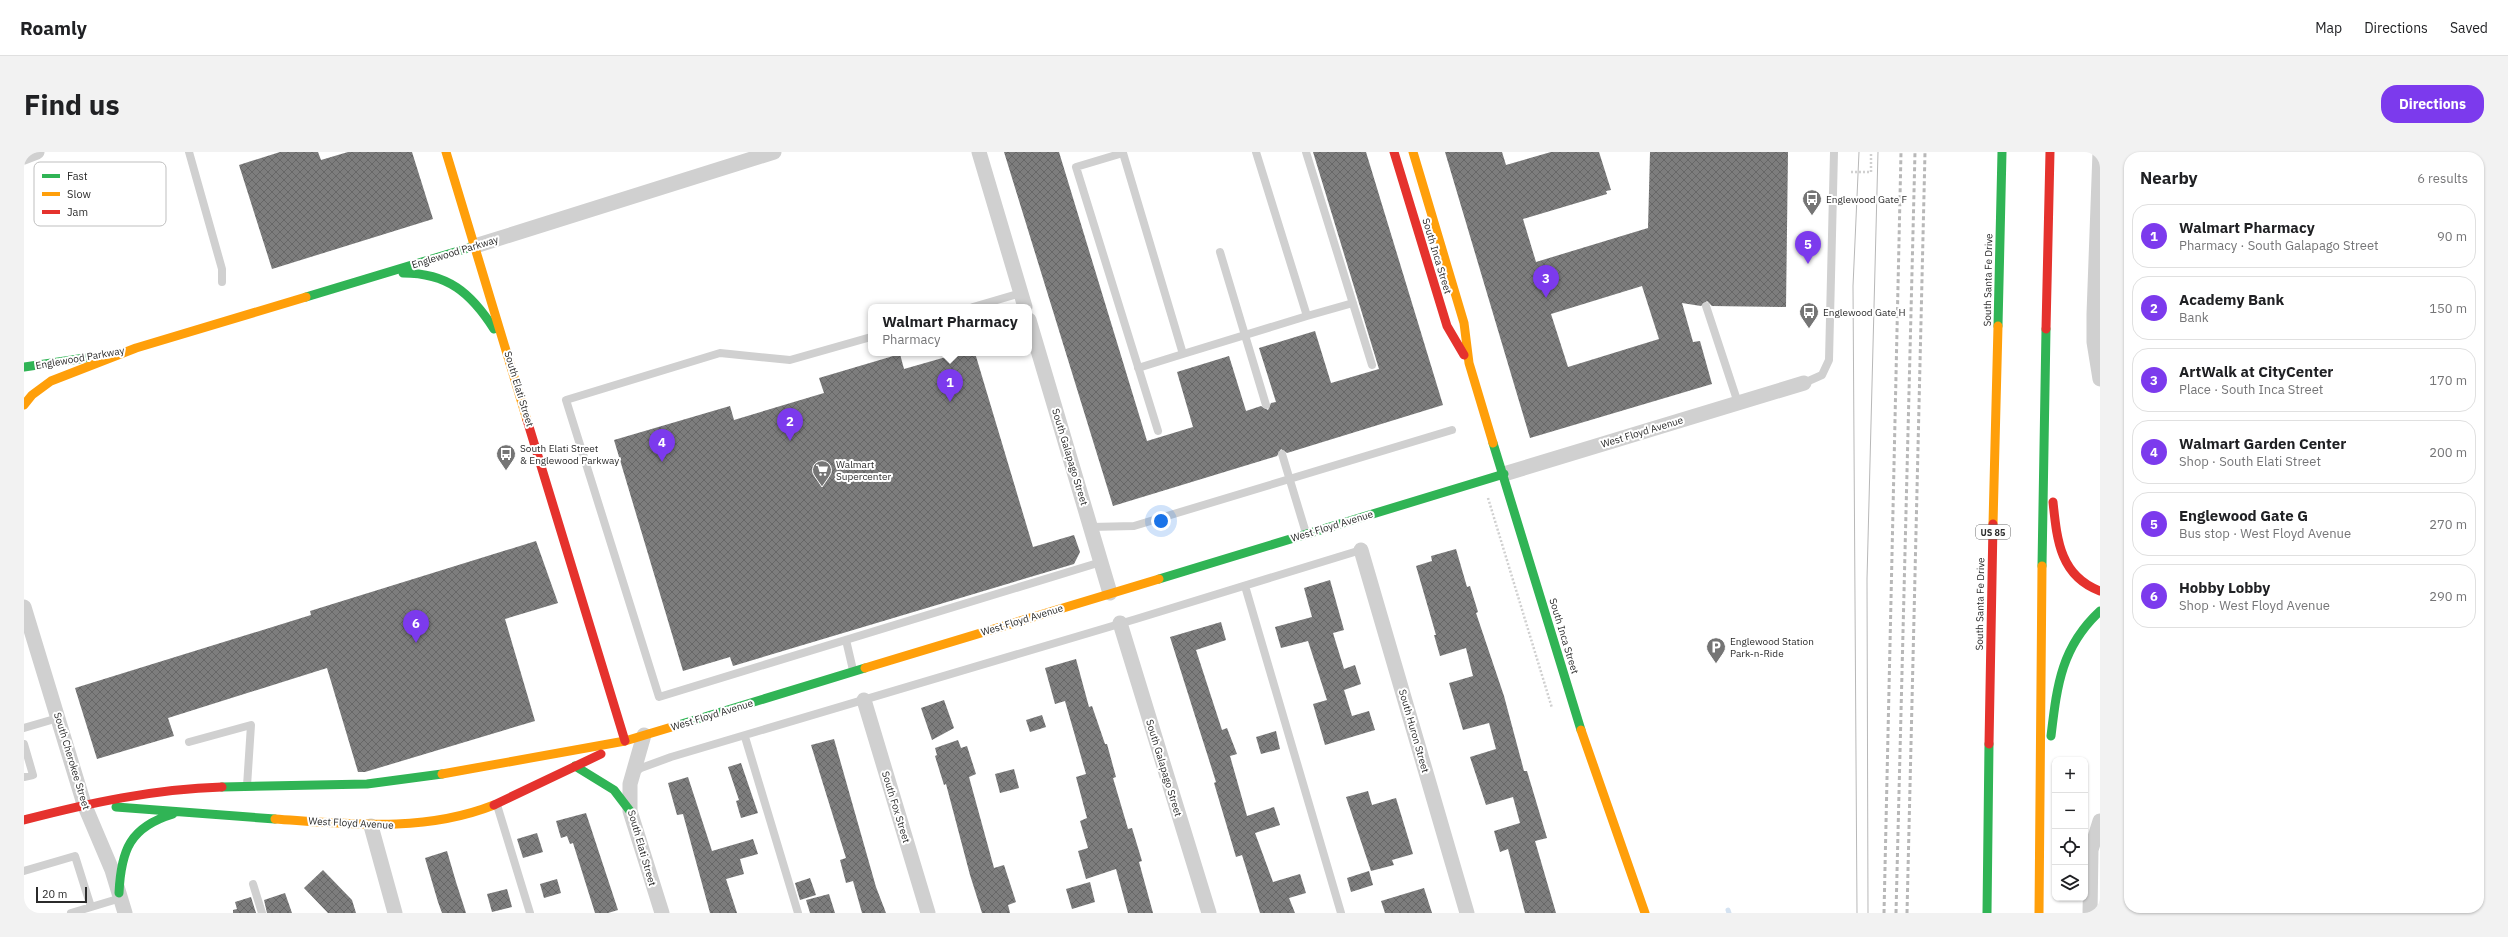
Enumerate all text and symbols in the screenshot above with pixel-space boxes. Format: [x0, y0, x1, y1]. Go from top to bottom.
text: Roamly [20, 16, 87, 40]
text: Map [2315, 19, 2342, 37]
text: Directions [2364, 19, 2428, 37]
text: Saved [2450, 19, 2488, 37]
button: Directions [2381, 85, 2484, 123]
text: Find us [24, 86, 120, 123]
legend [34, 162, 166, 226]
text: Nearby [2140, 167, 2198, 189]
text: Fast [67, 169, 88, 183]
text: 6 results [2417, 170, 2468, 187]
text: Slow [67, 187, 91, 201]
bus stop icon: Englewood Gate F [1801, 188, 1823, 216]
place label: Englewood Gate F [1826, 193, 1908, 206]
text: Jam [67, 205, 88, 219]
street label: South Inca Street [1419, 217, 1455, 296]
text: Walmart Pharmacy [2179, 218, 2315, 237]
text: 1 [2150, 228, 2158, 245]
text: 90 m [2437, 228, 2467, 245]
pin: 5 [1795, 231, 1821, 264]
street label: Englewood Parkway [410, 233, 500, 271]
street label: South Santa Fe Drive [1981, 233, 1995, 327]
text: Pharmacy · South Galapago Street [2179, 237, 2379, 254]
pin: 3 [1533, 265, 1559, 298]
text: Academy Bank [2179, 290, 2284, 309]
text: 2 [2150, 300, 2158, 317]
text: 150 m [2429, 300, 2467, 317]
bus stop icon: Englewood Gate H [1798, 301, 1820, 329]
popup [868, 304, 1032, 356]
place label: Englewood Gate H [1823, 306, 1906, 319]
text: Bank [2179, 309, 2209, 326]
text: Walmart Pharmacy [882, 312, 1018, 331]
text: Pharmacy [882, 331, 940, 348]
street label: Englewood Parkway [35, 344, 125, 372]
street label: South Elati Street [501, 350, 537, 429]
text: ArtWalk at CityCenter [2179, 362, 2333, 381]
pin: 1 [937, 369, 963, 402]
text: 3 [2150, 372, 2158, 389]
text: 170 m [2429, 372, 2467, 389]
text: Place · South Inca Street [2179, 381, 2323, 398]
street label: South Galapago Street [1049, 407, 1091, 508]
pin: 2 [777, 408, 803, 441]
street label: West Floyd Avenue [1599, 413, 1685, 451]
pin: 4 [649, 429, 675, 462]
text: Walmart Garden Center [2179, 434, 2346, 453]
place label: South Elati Street & Englewood Parkway [520, 442, 619, 467]
bus stop icon: South Elati Street & Englewood Parkway [495, 443, 517, 471]
text: 4 [2150, 444, 2158, 461]
text: 200 m [2429, 444, 2467, 461]
text: Shop · South Elati Street [2179, 453, 2321, 470]
place label: Walmart Supercenter [836, 458, 891, 483]
supermarket icon: Walmart Supercenter [811, 459, 833, 487]
text: Englewood Gate G [2179, 506, 2308, 525]
street label: West Floyd Avenue [1289, 507, 1375, 545]
your location [1151, 511, 1171, 531]
text: 5 [2150, 516, 2158, 533]
text: 270 m [2429, 516, 2467, 533]
road number: US 85 [1976, 525, 2010, 539]
text: Bus stop · West Floyd Avenue [2179, 525, 2351, 542]
street label: South Santa Fe Drive [1973, 557, 1987, 651]
text: Hobby Lobby [2179, 578, 2270, 597]
text: 6 [2150, 588, 2158, 605]
text: 290 m [2429, 588, 2467, 605]
street label: South Inca Street [1546, 597, 1582, 676]
text: Shop · West Floyd Avenue [2179, 597, 2330, 614]
street label: West Floyd Avenue [979, 601, 1065, 639]
pin: 6 [403, 610, 429, 643]
place label: Englewood Station Park-n-Ride [1730, 635, 1814, 660]
parking icon: Englewood Station Park-n-Ride [1705, 636, 1727, 664]
street label: South Huron Street [1396, 688, 1432, 775]
street label: West Floyd Avenue [669, 696, 755, 734]
street label: South Cherokee Street [51, 711, 93, 812]
street label: South Galapago Street [1143, 718, 1185, 819]
map controls [2052, 757, 2088, 901]
button: + [2052, 757, 2088, 793]
street label: South Fox Street [879, 770, 913, 845]
button: − [2052, 793, 2088, 829]
street label: South Elati Street [625, 809, 659, 888]
street label: West Floyd Avenue [308, 814, 394, 832]
button: locate [2052, 829, 2088, 865]
button: layers [2052, 865, 2088, 901]
scale bar [36, 885, 87, 904]
text: 20 m [42, 887, 67, 901]

